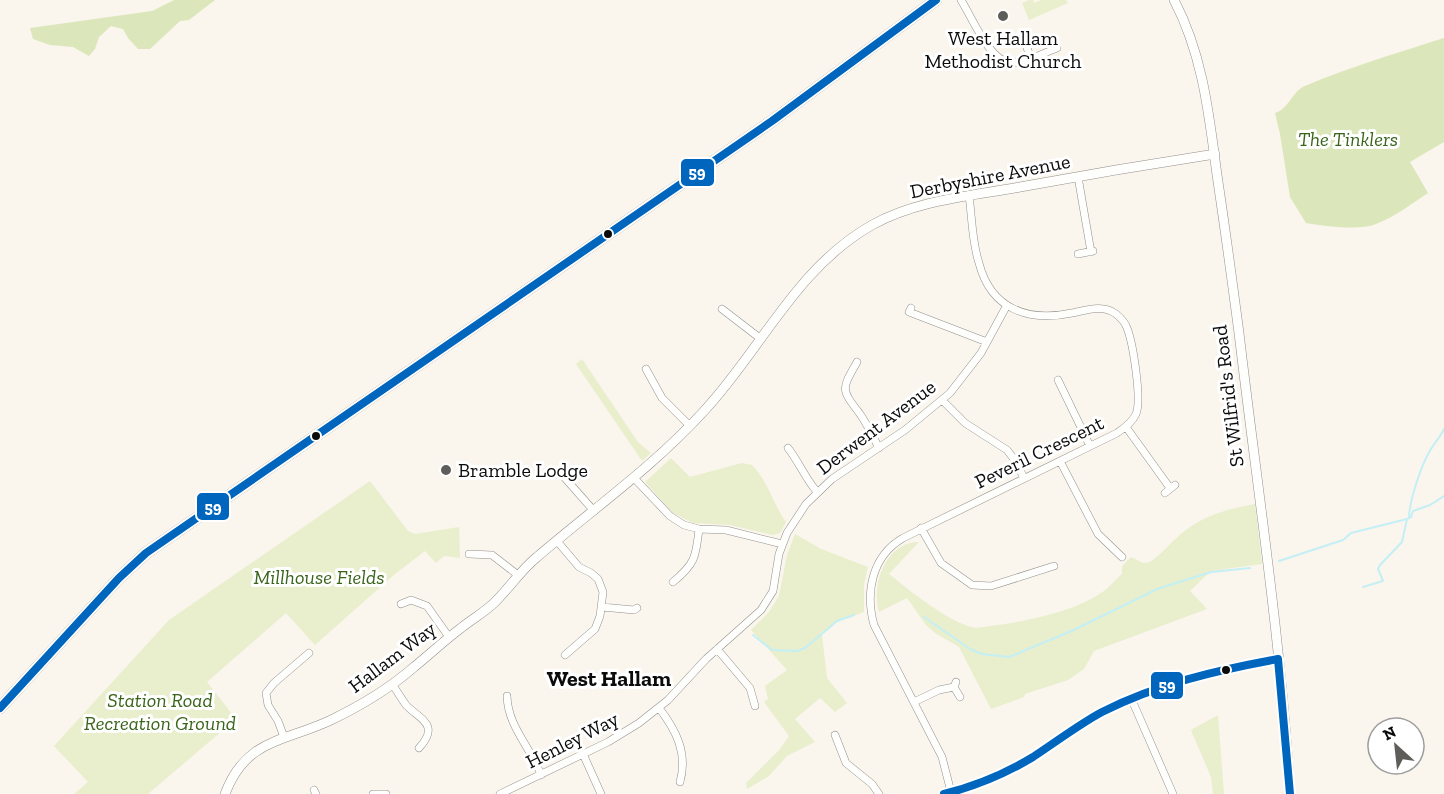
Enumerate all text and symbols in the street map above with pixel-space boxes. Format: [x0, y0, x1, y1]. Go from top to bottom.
marker: West Hallam Methodist Church [996, 9, 1010, 23]
place label: West Hallam Methodist Church [925, 26, 1082, 73]
park label: The Tinklers [1298, 127, 1398, 151]
street label: Derbyshire Avenue [908, 149, 1072, 203]
line badge: 59 [680, 158, 715, 187]
text: 59 [689, 163, 706, 182]
unlabelled marker [602, 228, 614, 240]
street label: St Wilfrid's Road [1207, 324, 1249, 468]
street label: Derwent Avenue [812, 375, 940, 479]
street label: Peveril Crescent [971, 410, 1108, 494]
unlabelled marker [310, 430, 322, 442]
place label: Bramble Lodge [458, 458, 588, 482]
marker: Bramble Lodge [439, 463, 453, 477]
line badge: 59 [196, 492, 230, 521]
text: 59 [205, 498, 222, 517]
park label: Millhouse Fields [253, 565, 385, 589]
street label: Hallam Way [344, 616, 441, 698]
unlabelled marker [1220, 664, 1232, 676]
district label: West Hallam [547, 665, 672, 692]
line badge: 59 [1150, 671, 1184, 700]
text: 59 [1159, 676, 1176, 695]
park label: Station Road Recreation Ground [84, 688, 236, 735]
street label: Henley Way [522, 706, 623, 774]
north arrow [1366, 716, 1426, 776]
text: N [1380, 722, 1399, 744]

